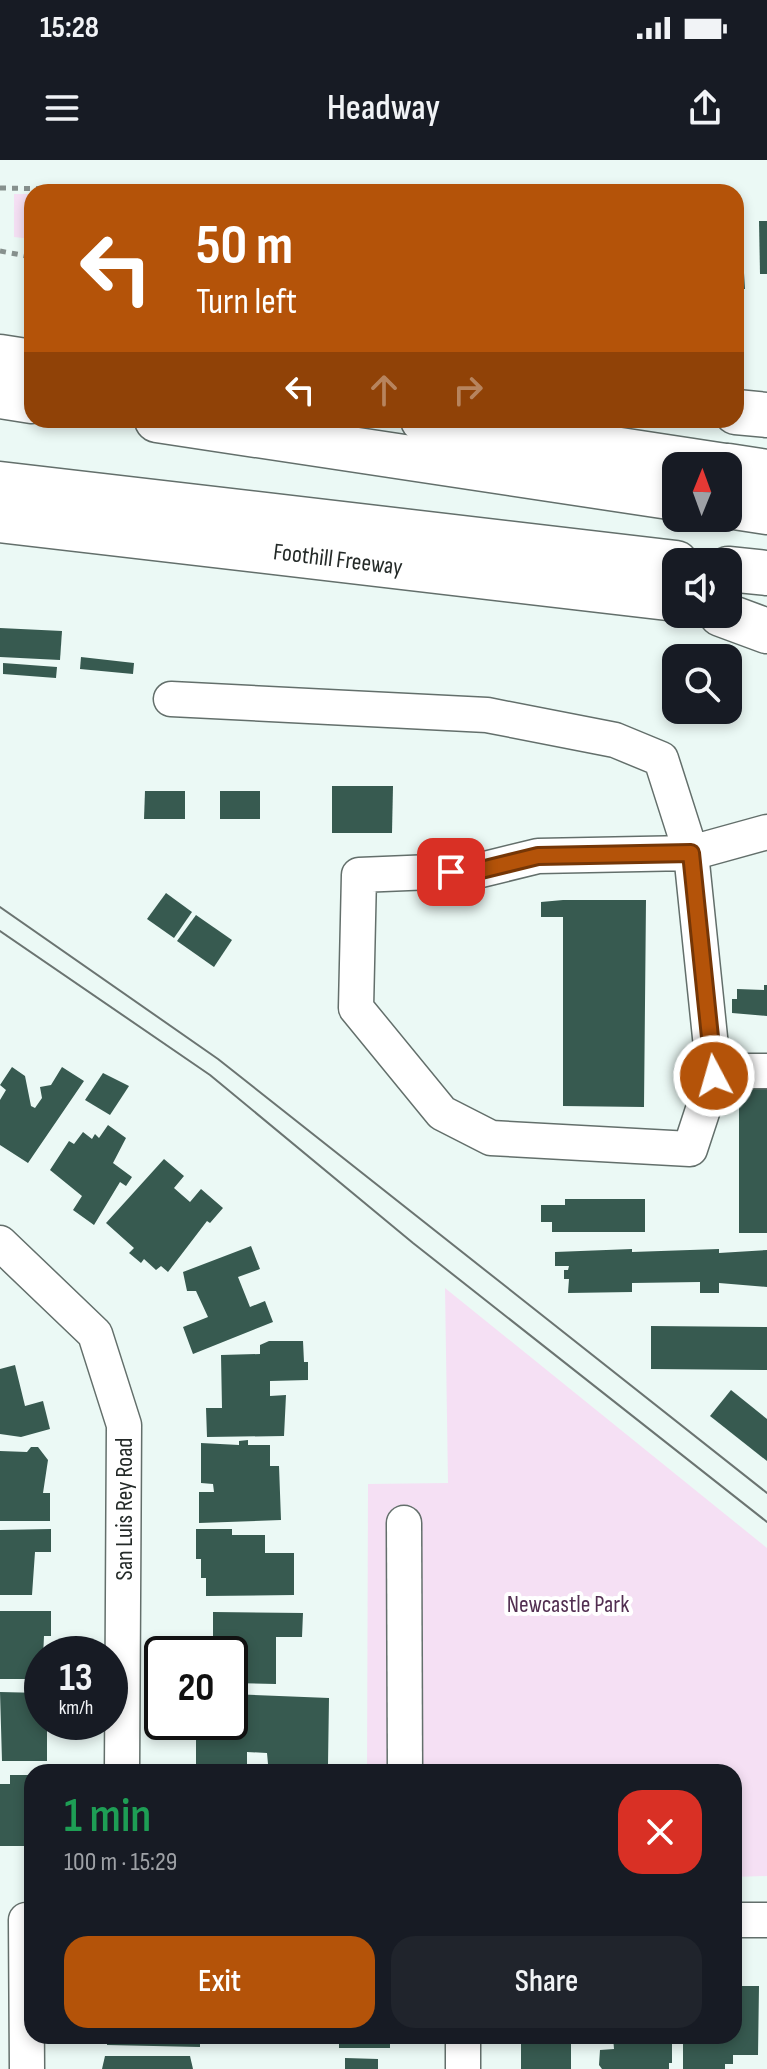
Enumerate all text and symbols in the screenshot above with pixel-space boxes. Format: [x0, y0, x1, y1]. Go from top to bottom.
text: 15:28 [40, 10, 99, 46]
icon: menu [40, 86, 84, 130]
icon: share [683, 86, 727, 130]
text: Headway [327, 87, 440, 130]
text: 50 m [196, 213, 293, 280]
icon: left [64, 216, 168, 320]
text: Turn left [196, 281, 297, 324]
icon: left [278, 368, 322, 412]
icon: ahead [362, 368, 406, 412]
icon: right [446, 368, 490, 412]
north arrow [662, 452, 742, 532]
map controls [662, 452, 742, 724]
street label: Foothill Freeway [272, 537, 404, 582]
button: sound [662, 548, 742, 628]
button: search [662, 644, 742, 724]
pin [417, 838, 485, 906]
icon: arrive [429, 850, 473, 894]
position arrow [672, 1034, 756, 1118]
street label: San Luis Rey Road [110, 1438, 139, 1580]
park label: Newcastle Park [507, 1590, 629, 1619]
speed limit sign: 20 [144, 1636, 248, 1740]
text: 13 [59, 1654, 93, 1702]
text: km/h [59, 1696, 93, 1720]
text: 1 min [64, 1788, 151, 1845]
button: close [618, 1790, 702, 1874]
text: 100 m · 15:29 [64, 1847, 177, 1878]
button: Exit [64, 1936, 375, 2028]
button: Share [391, 1936, 702, 2028]

